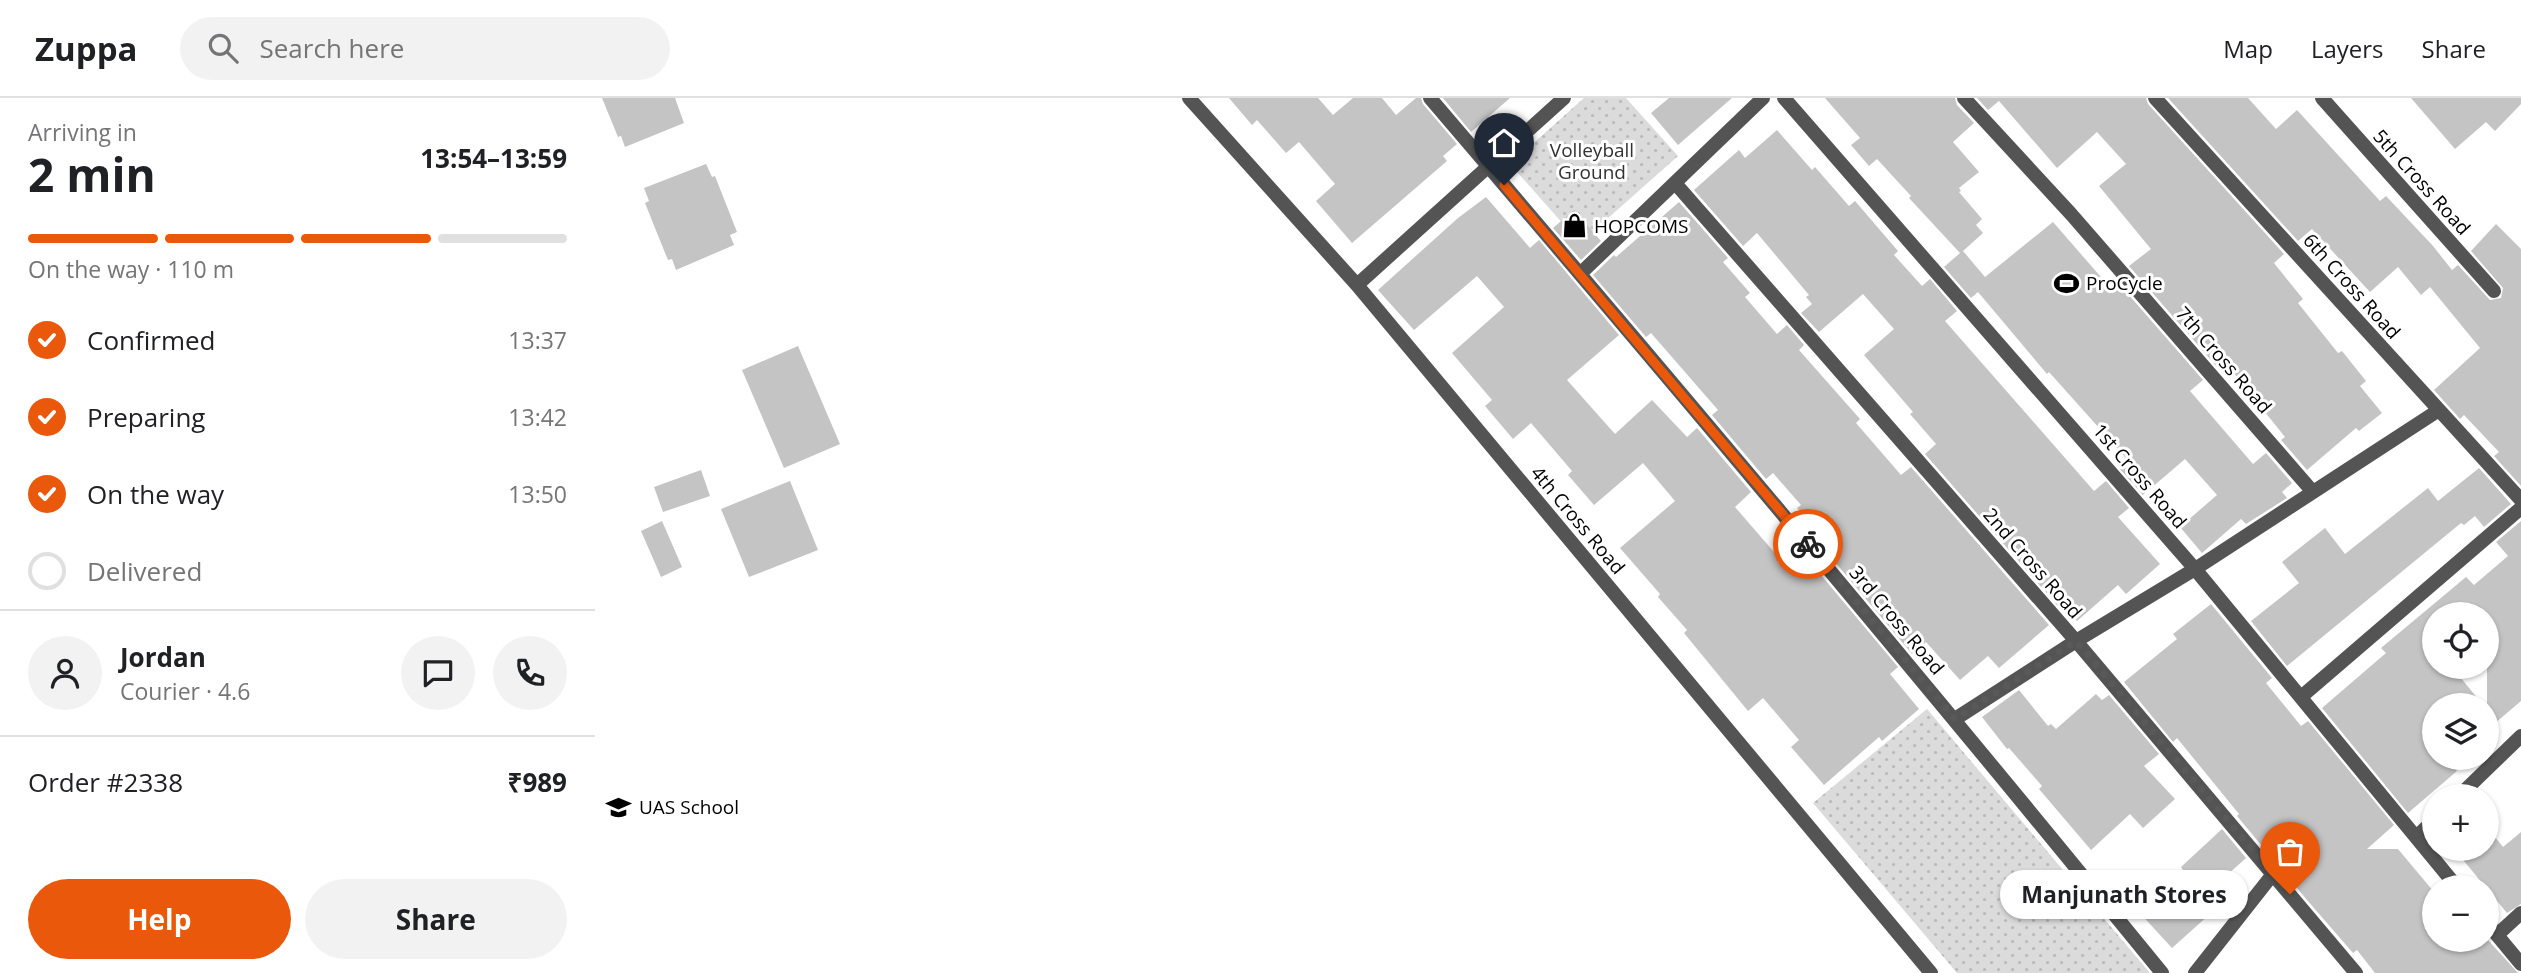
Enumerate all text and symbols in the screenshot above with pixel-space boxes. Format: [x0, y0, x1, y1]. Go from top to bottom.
search box [180, 17, 670, 80]
text: Zuppa [35, 26, 138, 71]
icon: search [204, 29, 242, 67]
text: Search here [260, 30, 404, 66]
text: Map [2223, 32, 2273, 65]
text: Layers [2311, 32, 2384, 65]
text: Share [2422, 32, 2486, 65]
pin [1474, 113, 1534, 185]
text: Arriving in [28, 116, 137, 148]
icon: home [1485, 124, 1523, 162]
street label: 5th Cross Road [2368, 124, 2476, 240]
park label: Volleyball Ground [1550, 137, 1634, 185]
text: 13:54–13:59 [420, 140, 567, 176]
text: 2 min [28, 143, 156, 205]
shop icon: HOPCOMS [1560, 212, 1588, 240]
place label: HOPCOMS [1594, 213, 1688, 239]
street label: 6th Cross Road [2298, 228, 2406, 344]
text: On the way · 110 m [28, 253, 234, 285]
sports icon: ProCycle [2052, 269, 2080, 297]
place label: ProCycle [2086, 270, 2163, 296]
street label: 7th Cross Road [2170, 301, 2278, 419]
icon: check [28, 321, 66, 359]
text: Confirmed [87, 322, 215, 358]
text: 13:37 [508, 324, 567, 356]
icon: check [28, 398, 66, 436]
text: Preparing [87, 399, 205, 435]
text: 13:42 [508, 401, 567, 433]
street label: 1st Cross Road [2087, 418, 2193, 534]
street label: 4th Cross Road [1525, 460, 1631, 580]
icon: check [28, 475, 66, 513]
text: On the way [87, 476, 224, 512]
text: 13:50 [508, 478, 567, 510]
street label: 2nd Cross Road [1978, 502, 2088, 624]
courier [1773, 509, 1843, 579]
icon: bike [1789, 525, 1827, 563]
text: Delivered [87, 553, 202, 589]
street label: 3rd Cross Road [1844, 560, 1950, 680]
map controls [2422, 602, 2499, 952]
button: locate [2422, 602, 2499, 679]
button: person [28, 636, 102, 710]
button: chat [401, 636, 475, 710]
button: phone [493, 636, 567, 710]
text: Jordan [120, 639, 206, 675]
text: Courier · 4.6 [120, 675, 250, 707]
button: layers [2422, 693, 2499, 770]
text: Order #2338 [28, 764, 183, 800]
text: ₹989 [508, 764, 567, 800]
button: + [2422, 784, 2499, 861]
school or university icon: UAS School [605, 793, 633, 821]
place label: UAS School [639, 794, 739, 820]
pin [2260, 822, 2320, 894]
icon: bag [2271, 833, 2309, 871]
callout: Manjunath Stores [1999, 870, 2248, 918]
button: − [2422, 875, 2499, 952]
text: Manjunath Stores [2021, 878, 2227, 910]
button: Help [28, 879, 291, 959]
button: Share [305, 879, 567, 959]

